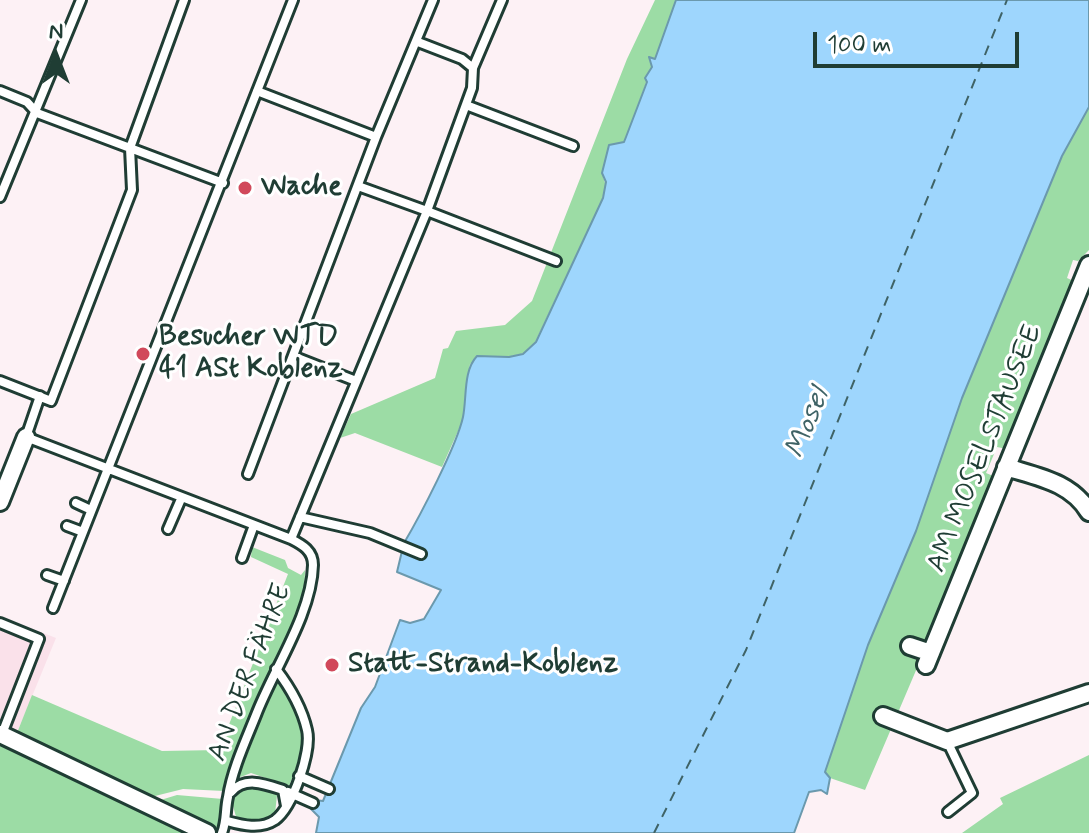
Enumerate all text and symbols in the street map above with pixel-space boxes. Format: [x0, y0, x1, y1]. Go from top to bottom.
north arrow [16, 16, 96, 96]
scale bar [817, 16, 1023, 66]
text: N [49, 18, 63, 46]
text: 100 m [827, 30, 891, 61]
place label: Wache [261, 171, 342, 205]
marker: Wache [236, 179, 254, 197]
street label: AM MOSELSTAUSEE [921, 320, 1051, 578]
place label: Besucher WTD 41 ASt Koblenz [159, 321, 343, 387]
marker: Besucher WTD 41 ASt Koblenz [134, 345, 152, 363]
water label: Mosel [779, 384, 839, 464]
street label: AN DER FÄHRE [202, 580, 300, 766]
place label: Statt-Strand-Koblenz [348, 648, 618, 682]
marker: Statt-Strand-Koblenz [323, 656, 341, 674]

